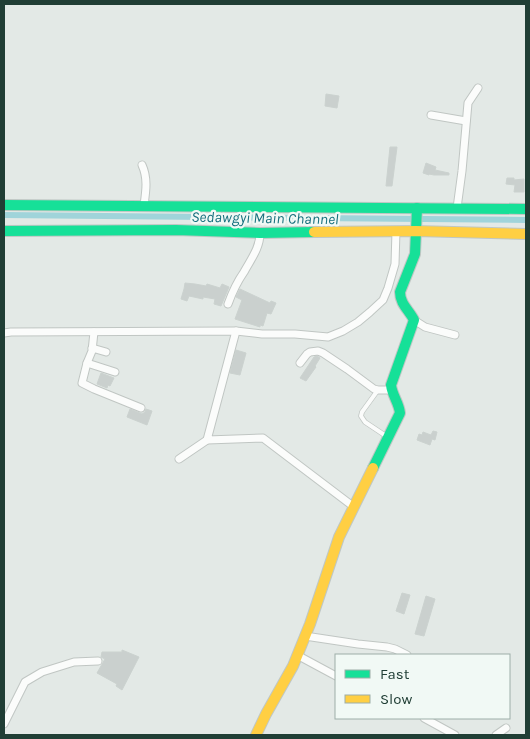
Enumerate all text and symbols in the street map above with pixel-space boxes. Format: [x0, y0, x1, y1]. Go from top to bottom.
water label: Sedawgyi Main Channel [191, 208, 339, 228]
legend [335, 654, 510, 719]
text: Fast [380, 665, 410, 683]
text: Slow [380, 690, 412, 708]

